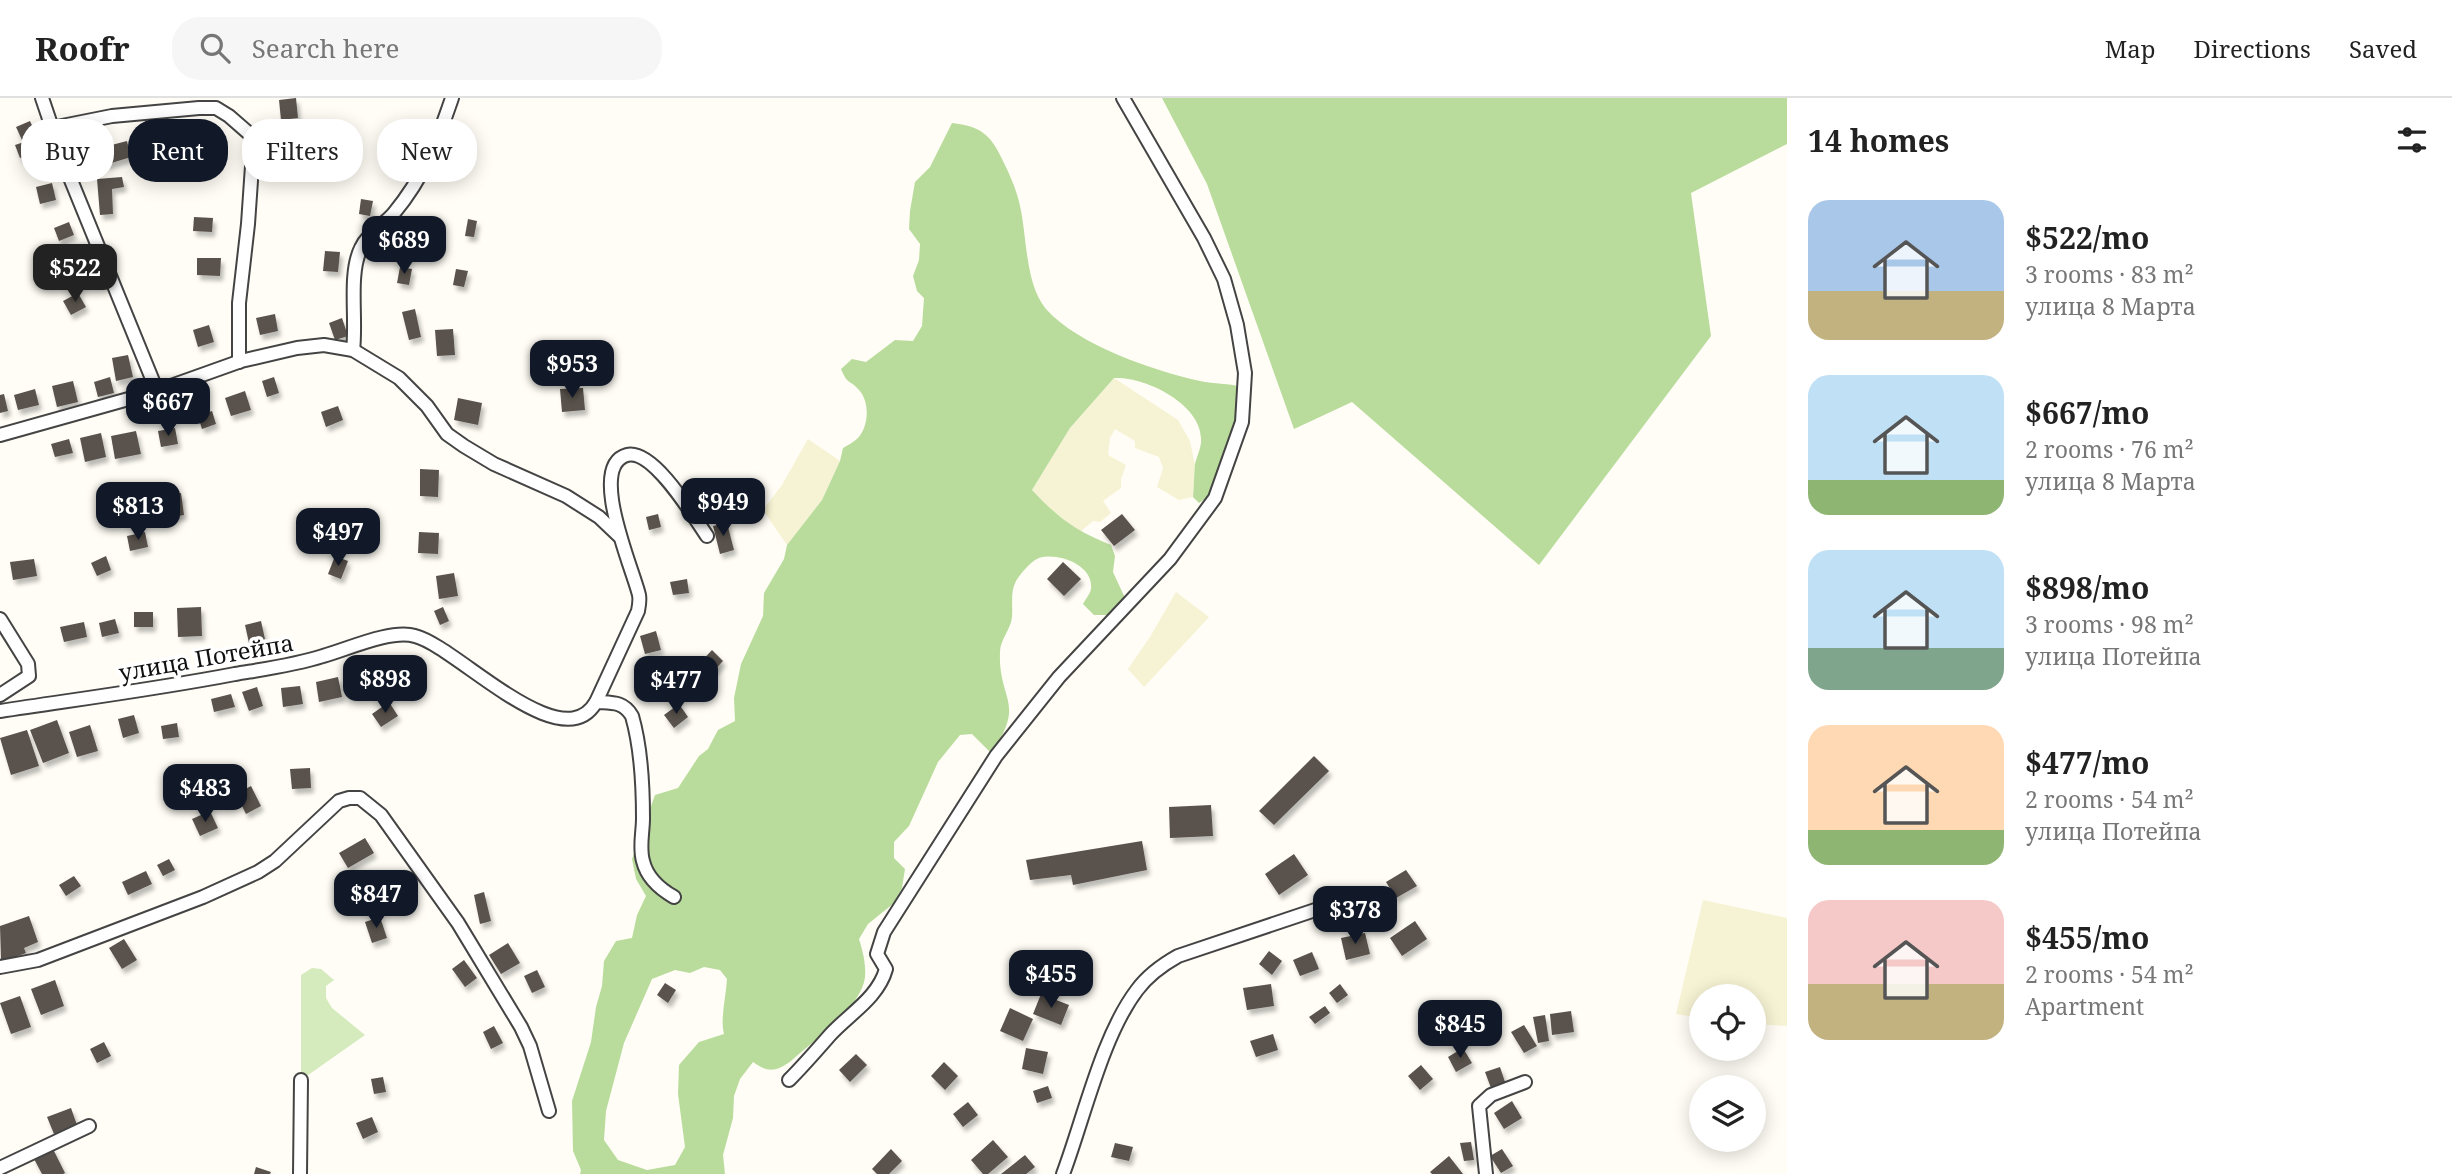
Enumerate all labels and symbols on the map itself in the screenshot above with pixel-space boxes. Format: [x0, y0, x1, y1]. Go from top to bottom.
pin: $689 [363, 216, 445, 276]
pin: $522 [34, 244, 116, 304]
pin: $953 [531, 341, 613, 400]
pin: $667 [127, 378, 209, 438]
pin: $949 [682, 478, 764, 538]
pin: $813 [97, 482, 179, 542]
pin: $497 [297, 508, 379, 568]
street label: улица Потейпа [116, 626, 296, 688]
pin: $898 [344, 656, 426, 715]
pin: $477 [635, 656, 717, 716]
pin: $483 [164, 764, 246, 824]
pin: $847 [335, 870, 417, 930]
pin: $378 [1314, 886, 1396, 946]
pin: $455 [1010, 950, 1092, 1010]
pin: $845 [1419, 1000, 1501, 1060]

